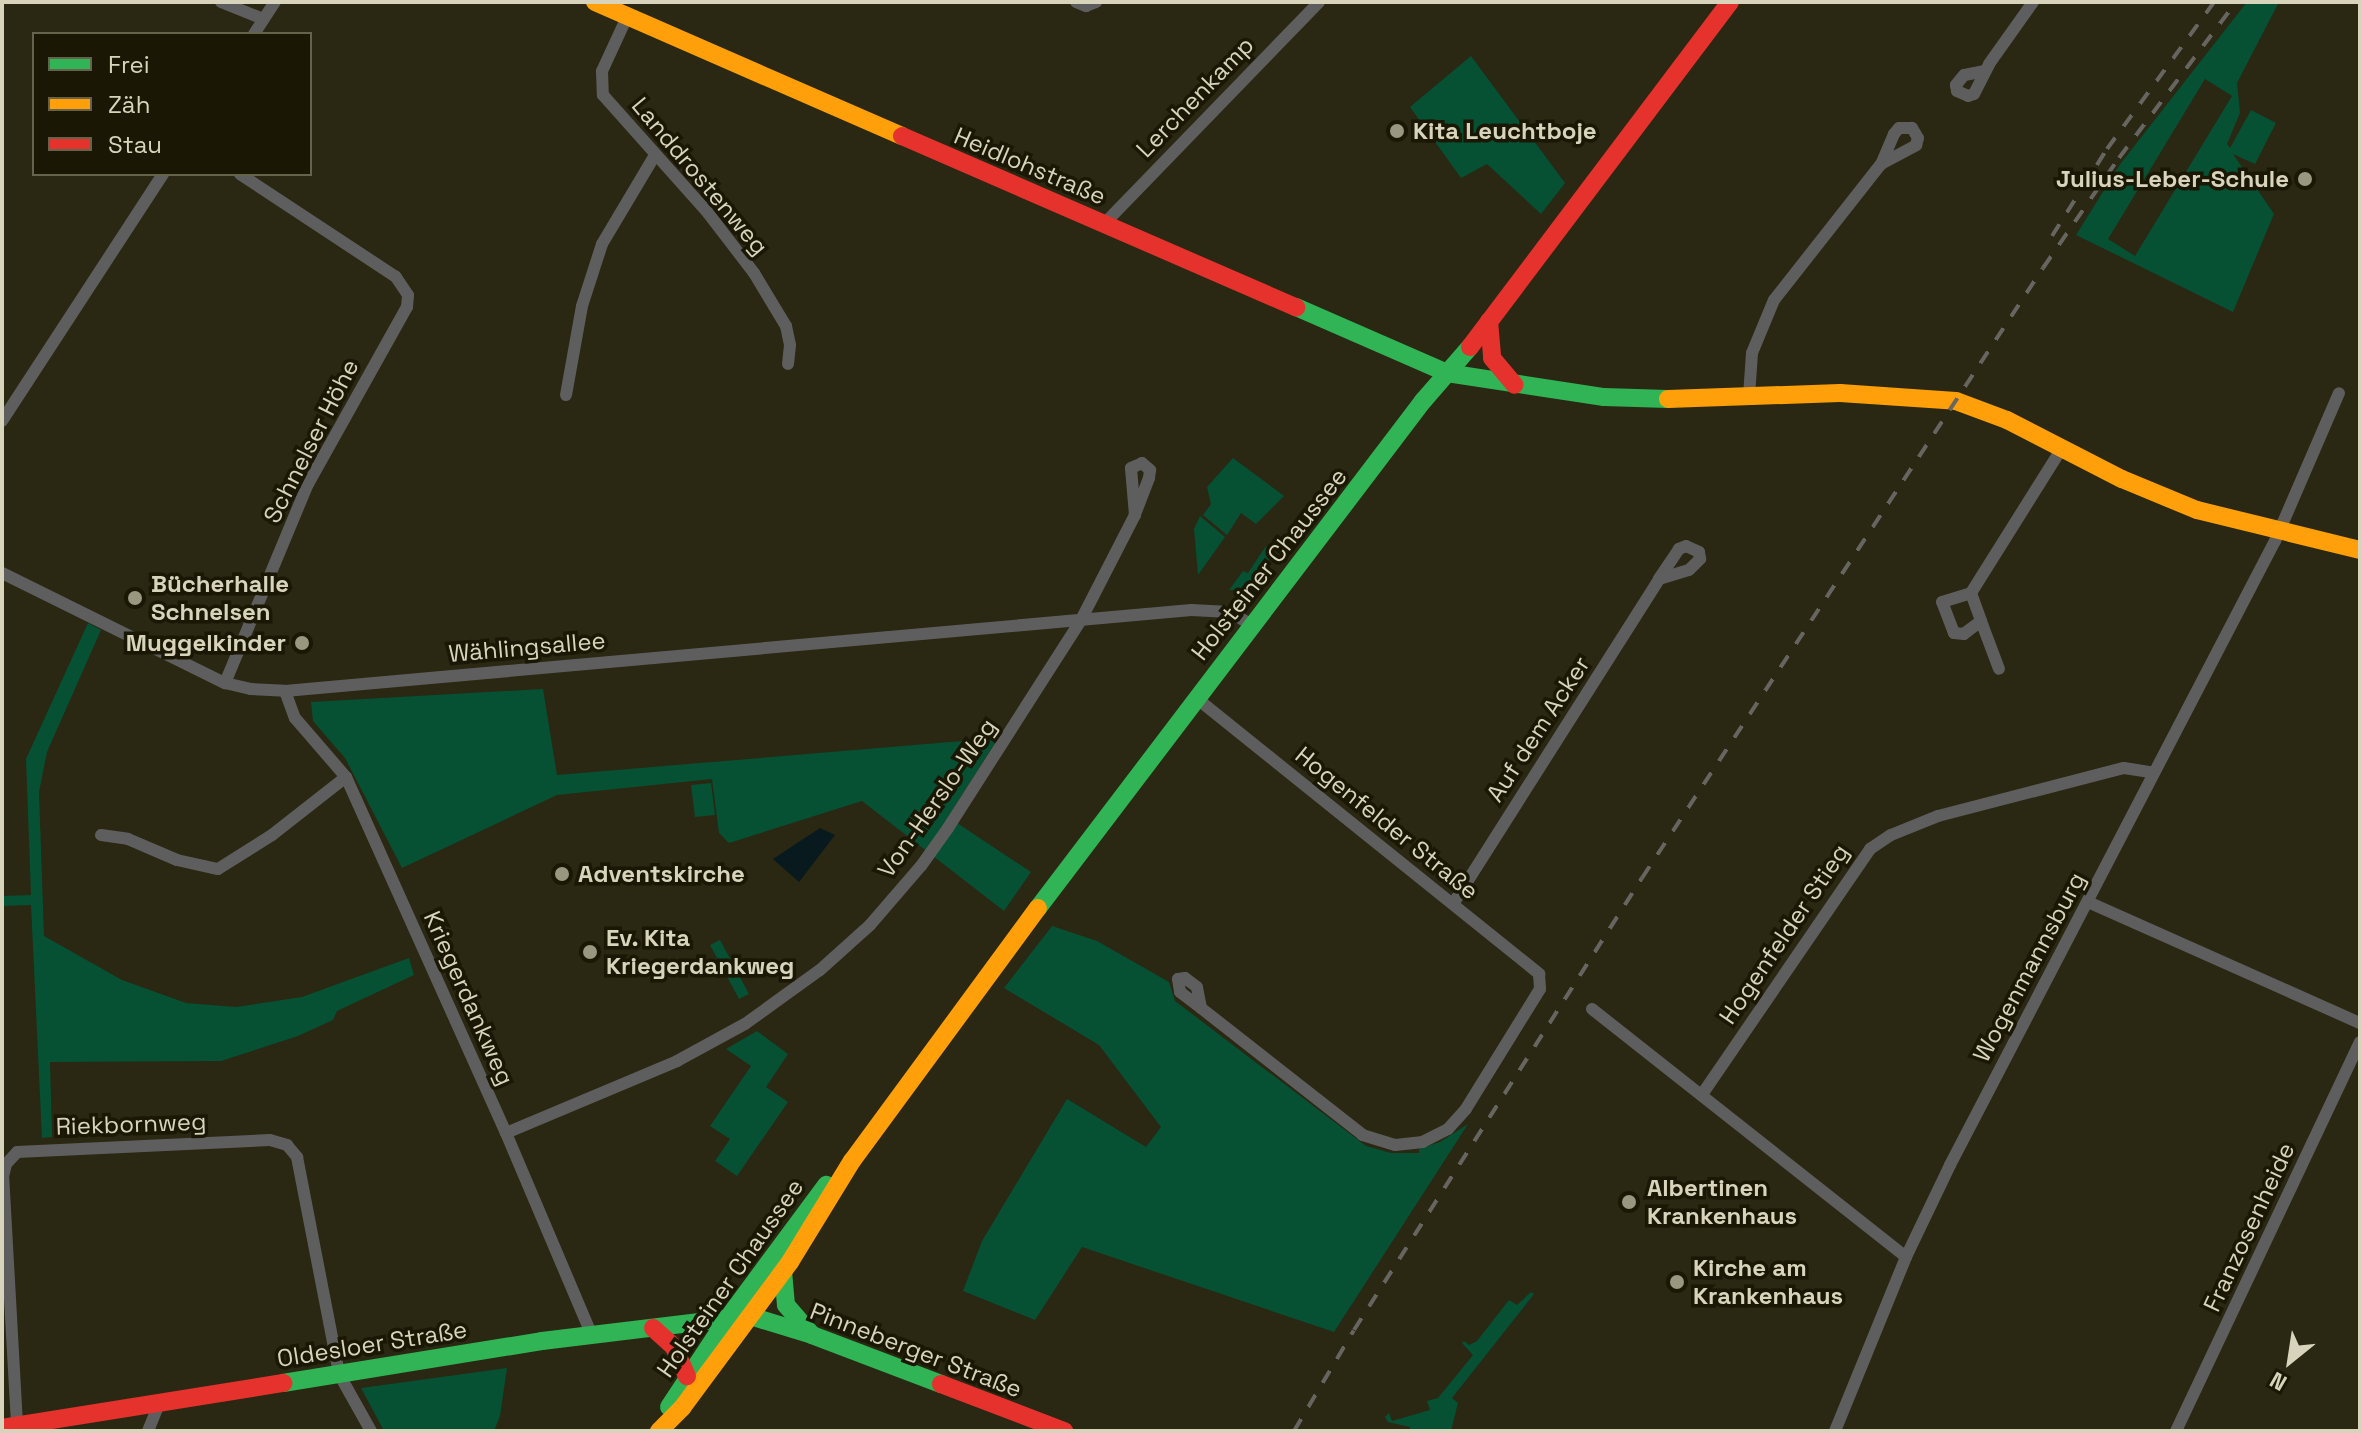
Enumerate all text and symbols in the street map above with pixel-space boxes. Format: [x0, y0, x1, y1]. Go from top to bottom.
street label: Lerchenkamp [1130, 31, 1260, 163]
legend [32, 32, 312, 176]
text: Frei [108, 49, 150, 80]
text: Zäh [108, 89, 150, 120]
street label: Landdrostenweg [626, 92, 774, 260]
place label: Kita Leuchtboje [1413, 117, 1597, 145]
street label: Heidlohstraße [950, 121, 1110, 211]
marker: Kita Leuchtboje [1388, 122, 1406, 140]
text: Stau [108, 129, 162, 160]
place label: Julius-Leber-Schule [2056, 165, 2289, 193]
marker: Julius-Leber-Schule [2296, 170, 2314, 188]
street label: Schnelser Höhe [257, 354, 365, 528]
street label: Holsteiner Chaussee [1185, 462, 1353, 666]
place label: Bücherhalle Schnelsen [151, 570, 289, 626]
marker: Bücherhalle Schnelsen [126, 589, 144, 607]
street label: Wählingsallee [447, 626, 607, 668]
place label: Muggelkinder [126, 629, 286, 657]
marker: Muggelkinder [293, 634, 311, 652]
street label: Auf dem Acker [1480, 651, 1596, 807]
street label: Von-Herslo-Weg [871, 713, 1003, 883]
street label: Hogenfelder Straße [1290, 740, 1484, 906]
street label: Hogenfelder Stieg [1713, 839, 1855, 1029]
place label: Adventskirche [578, 860, 745, 888]
marker: Adventskirche [553, 865, 571, 883]
street label: Wogenmannsburg [1967, 867, 2091, 1067]
street label: Kriegerdankweg [418, 907, 520, 1089]
place label: Ev. Kita Kriegerdankweg [606, 924, 794, 980]
marker: Ev. Kita Kriegerdankweg [581, 943, 599, 961]
street label: Riekbornweg [55, 1107, 207, 1141]
street label: Franzosenheide [2197, 1138, 2301, 1316]
street label: Holsteiner Chaussee [651, 1173, 809, 1383]
place label: Albertinen Krankenhaus [1647, 1174, 1797, 1230]
marker: Albertinen Krankenhaus [1618, 1191, 1640, 1213]
place label: Kirche am Krankenhaus [1693, 1254, 1843, 1310]
marker: Kirche am Krankenhaus [1668, 1273, 1686, 1291]
street label: Pinneberger Straße [806, 1296, 1026, 1404]
street label: Oldesloer Straße [275, 1315, 469, 1373]
north arrow [2250, 1321, 2330, 1401]
text: N [2265, 1366, 2291, 1398]

